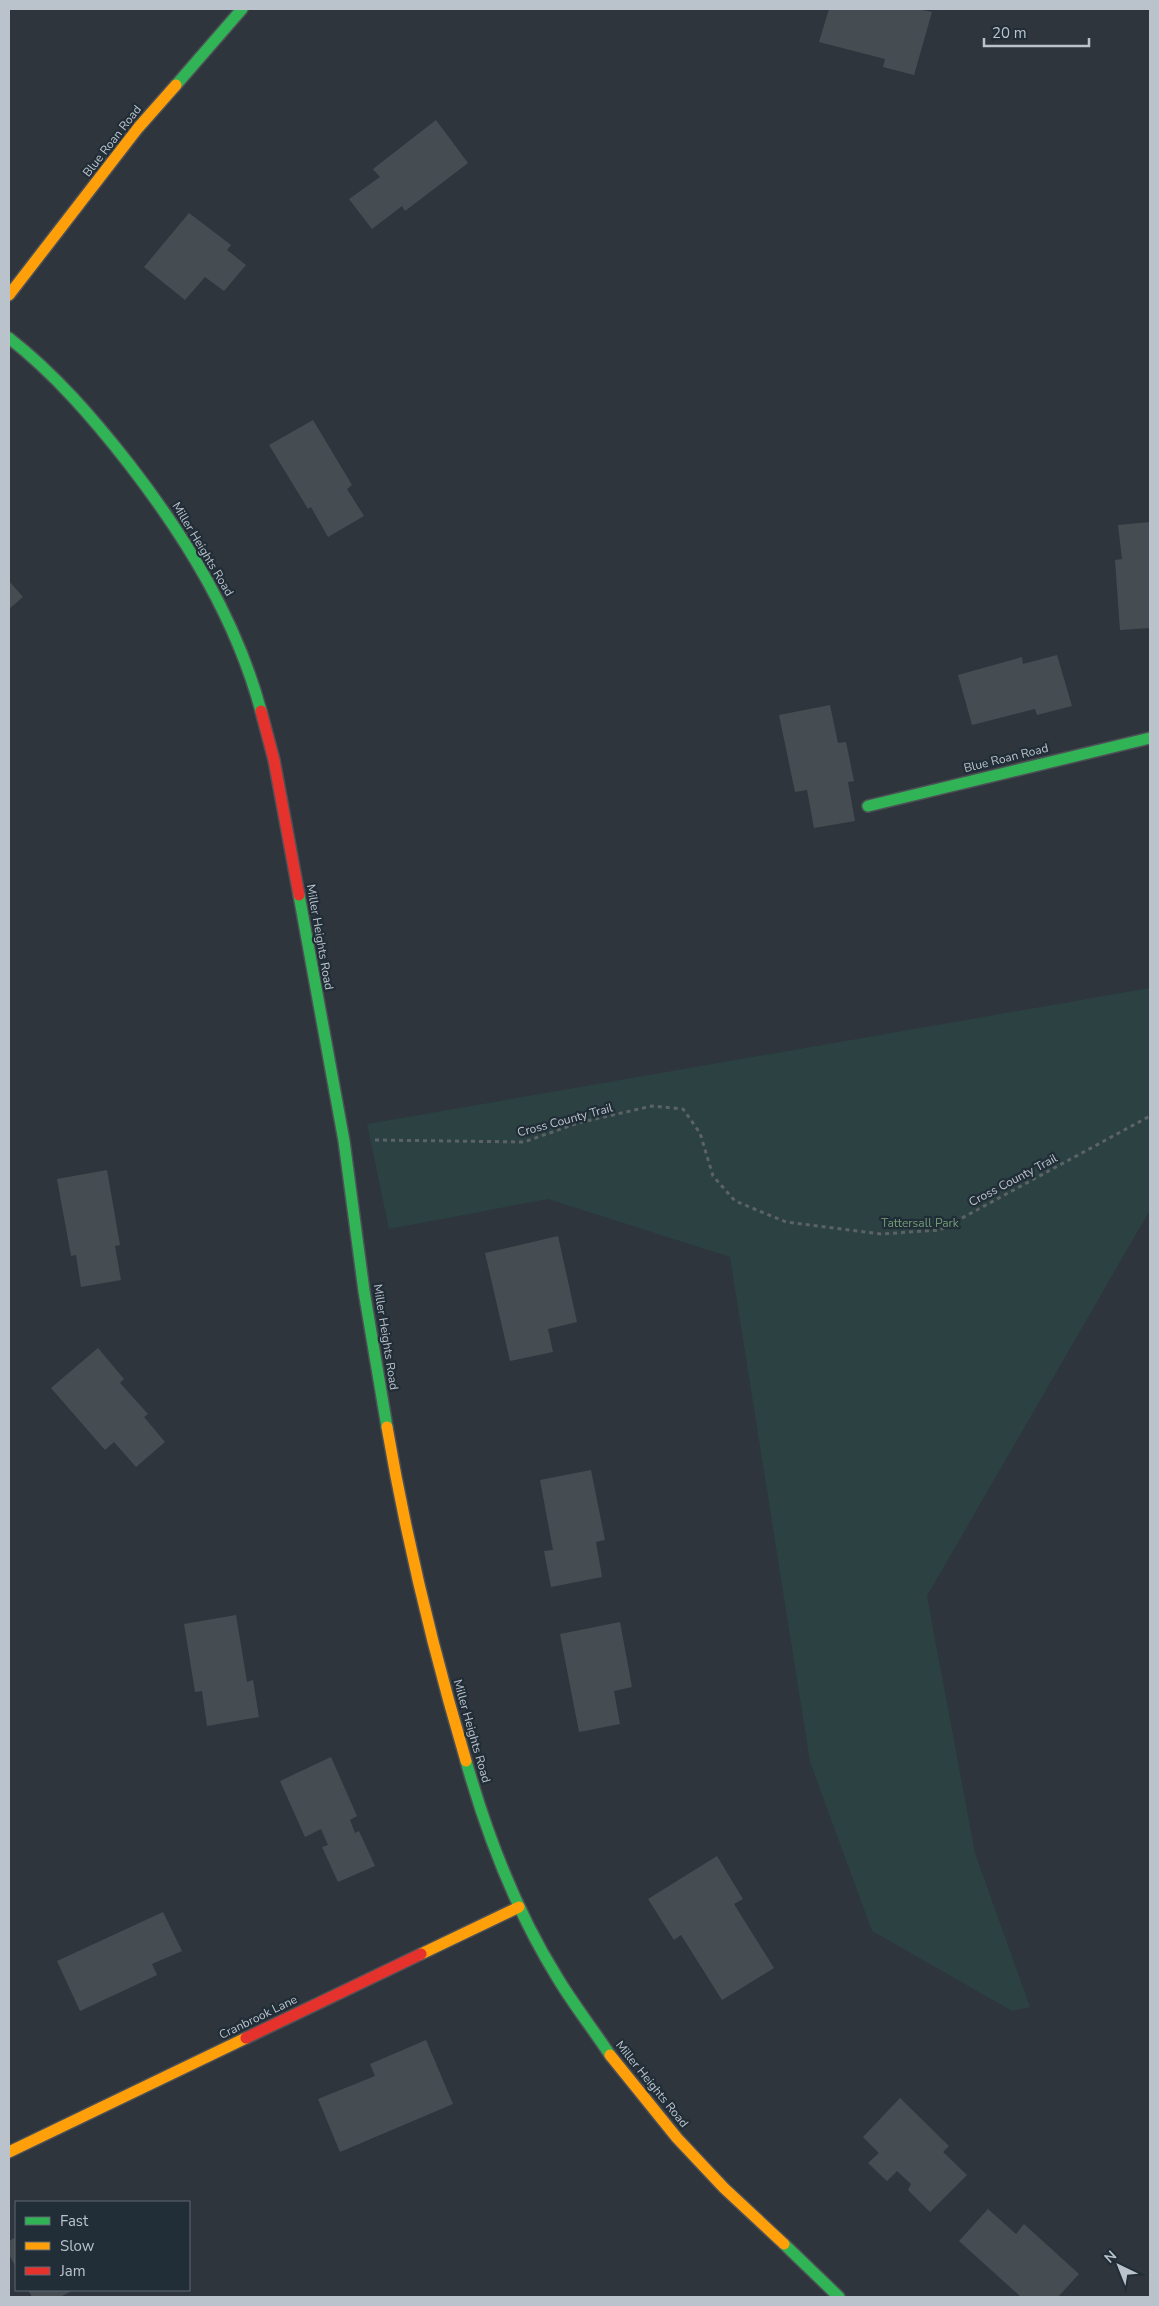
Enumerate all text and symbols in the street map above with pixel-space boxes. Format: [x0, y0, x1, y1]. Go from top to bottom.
scale bar [984, 15, 1089, 47]
text: 20 m [992, 23, 1027, 43]
street label: Blue Roan Road [79, 102, 145, 180]
street label: Miller Heights Road [169, 499, 237, 599]
street label: Blue Roan Road [962, 740, 1050, 776]
street label: Miller Heights Road [303, 883, 337, 991]
street label: Cross County Trail [515, 1099, 615, 1140]
street label: Cross County Trail [966, 1150, 1061, 1210]
park label: Tattersall Park [881, 1215, 960, 1231]
street label: Miller Heights Road [370, 1283, 402, 1391]
street label: Miller Heights Road [450, 1677, 494, 1785]
street label: Cranbrook Lane [216, 1991, 300, 2043]
street label: Miller Heights Road [612, 2037, 692, 2131]
legend [15, 2201, 190, 2291]
text: Fast [60, 2211, 89, 2231]
text: Slow [60, 2236, 95, 2256]
north arrow [1094, 2241, 1144, 2291]
text: N [1100, 2246, 1121, 2267]
text: Jam [59, 2261, 86, 2281]

